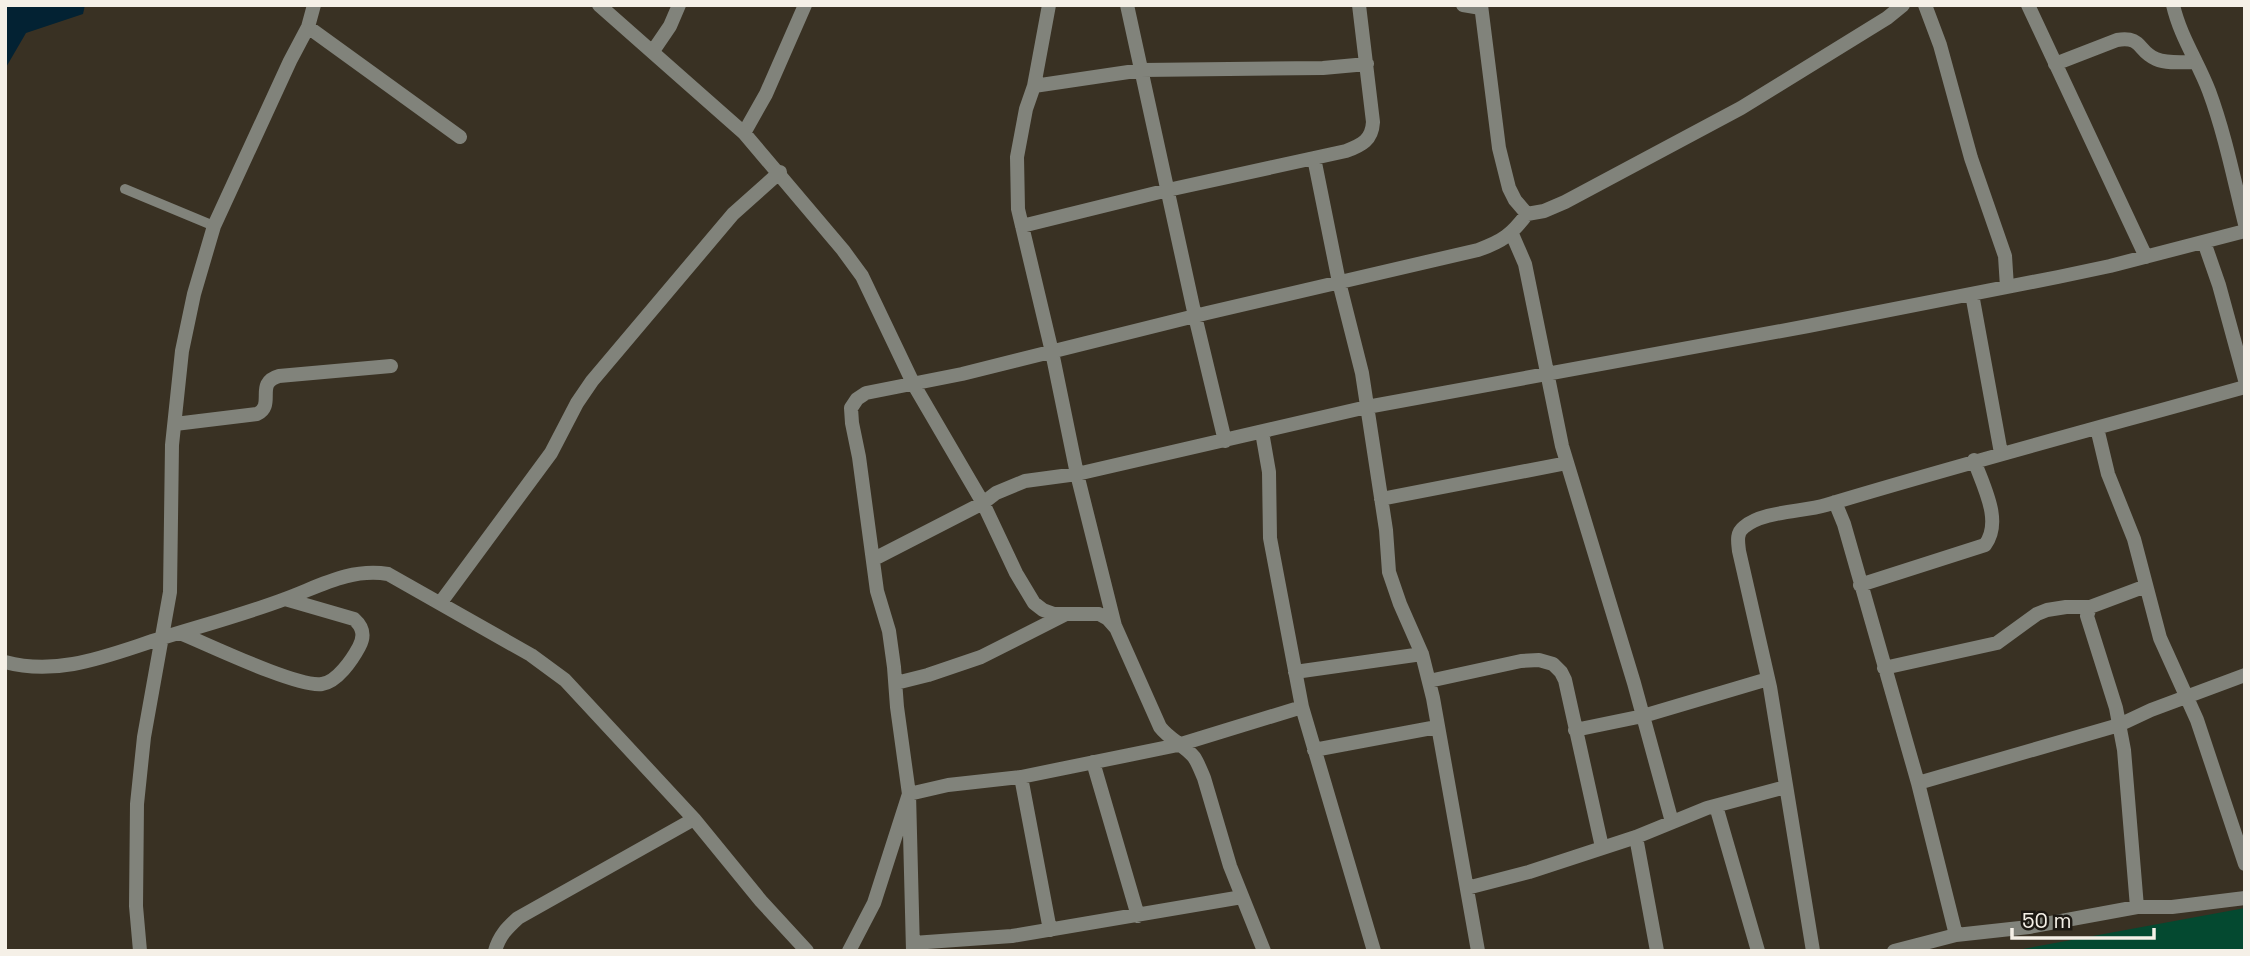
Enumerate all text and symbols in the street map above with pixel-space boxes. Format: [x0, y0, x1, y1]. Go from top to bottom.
scale bar [2012, 897, 2154, 941]
text: 50 m [2022, 907, 2072, 934]

